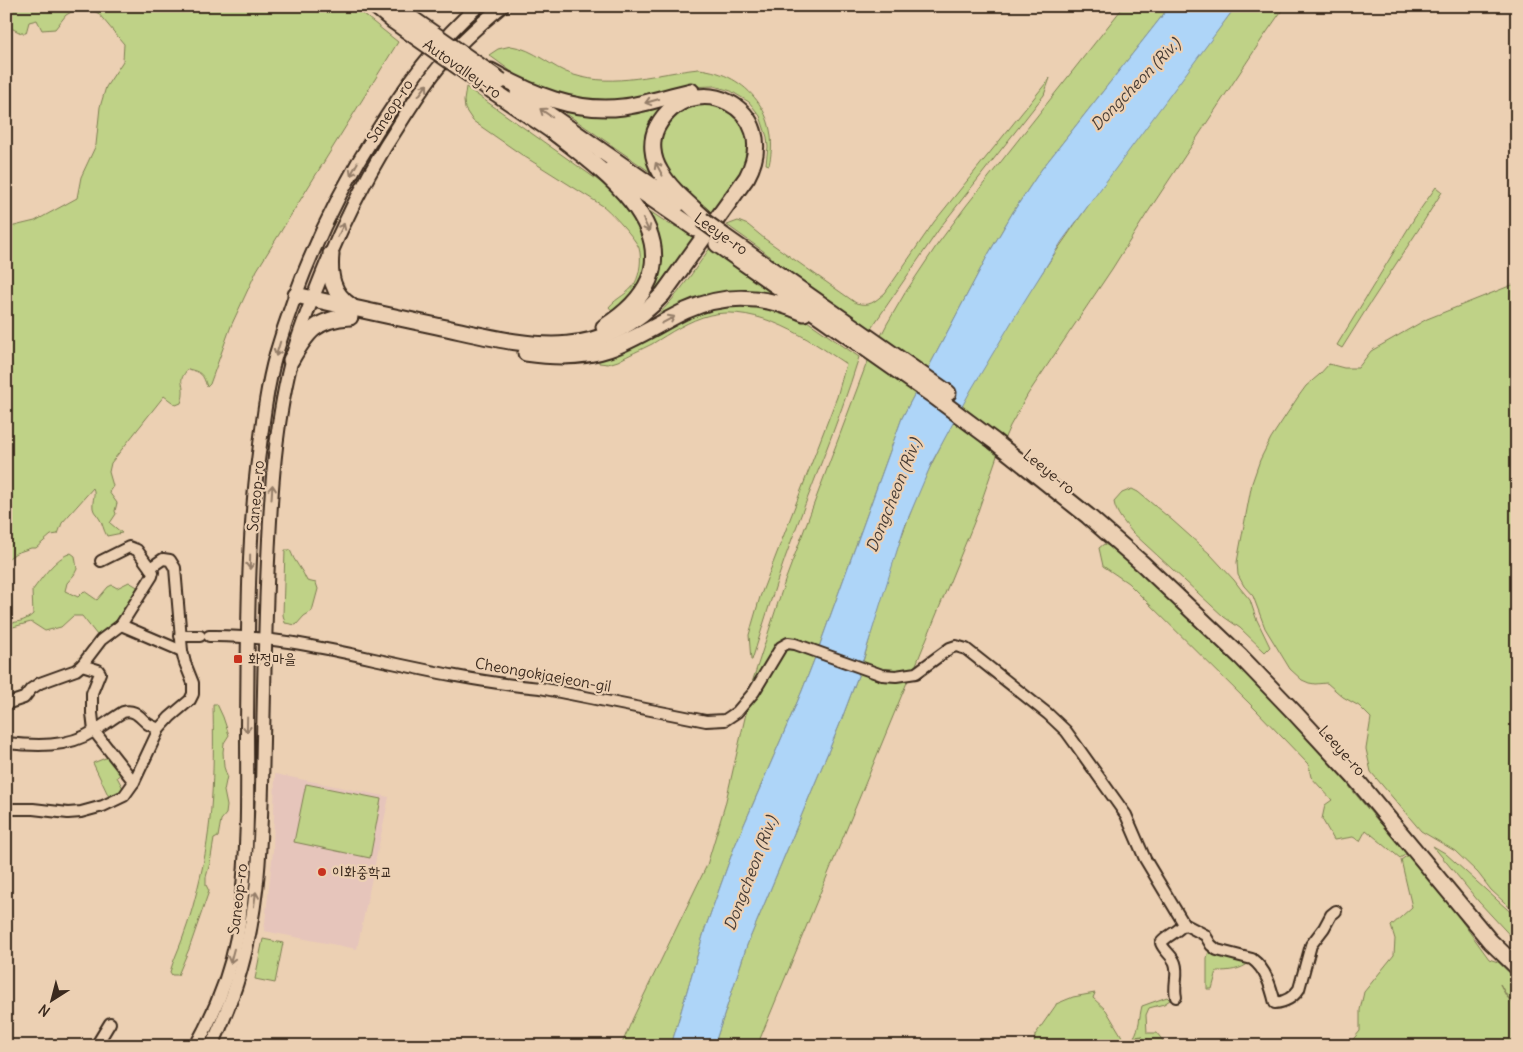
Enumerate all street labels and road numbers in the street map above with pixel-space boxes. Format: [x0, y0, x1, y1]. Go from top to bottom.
street label: Autovalley-ro [419, 35, 505, 103]
street label: Saneop-ro [362, 76, 417, 146]
street label: Leeye-ro [691, 208, 752, 259]
street label: Leeye-ro [1020, 445, 1079, 498]
street label: Saneop-ro [243, 460, 268, 532]
street label: Cheongokjaejeon-gil [473, 653, 613, 696]
street label: Leeye-ro [1315, 722, 1370, 780]
street label: Saneop-ro [224, 862, 251, 936]

